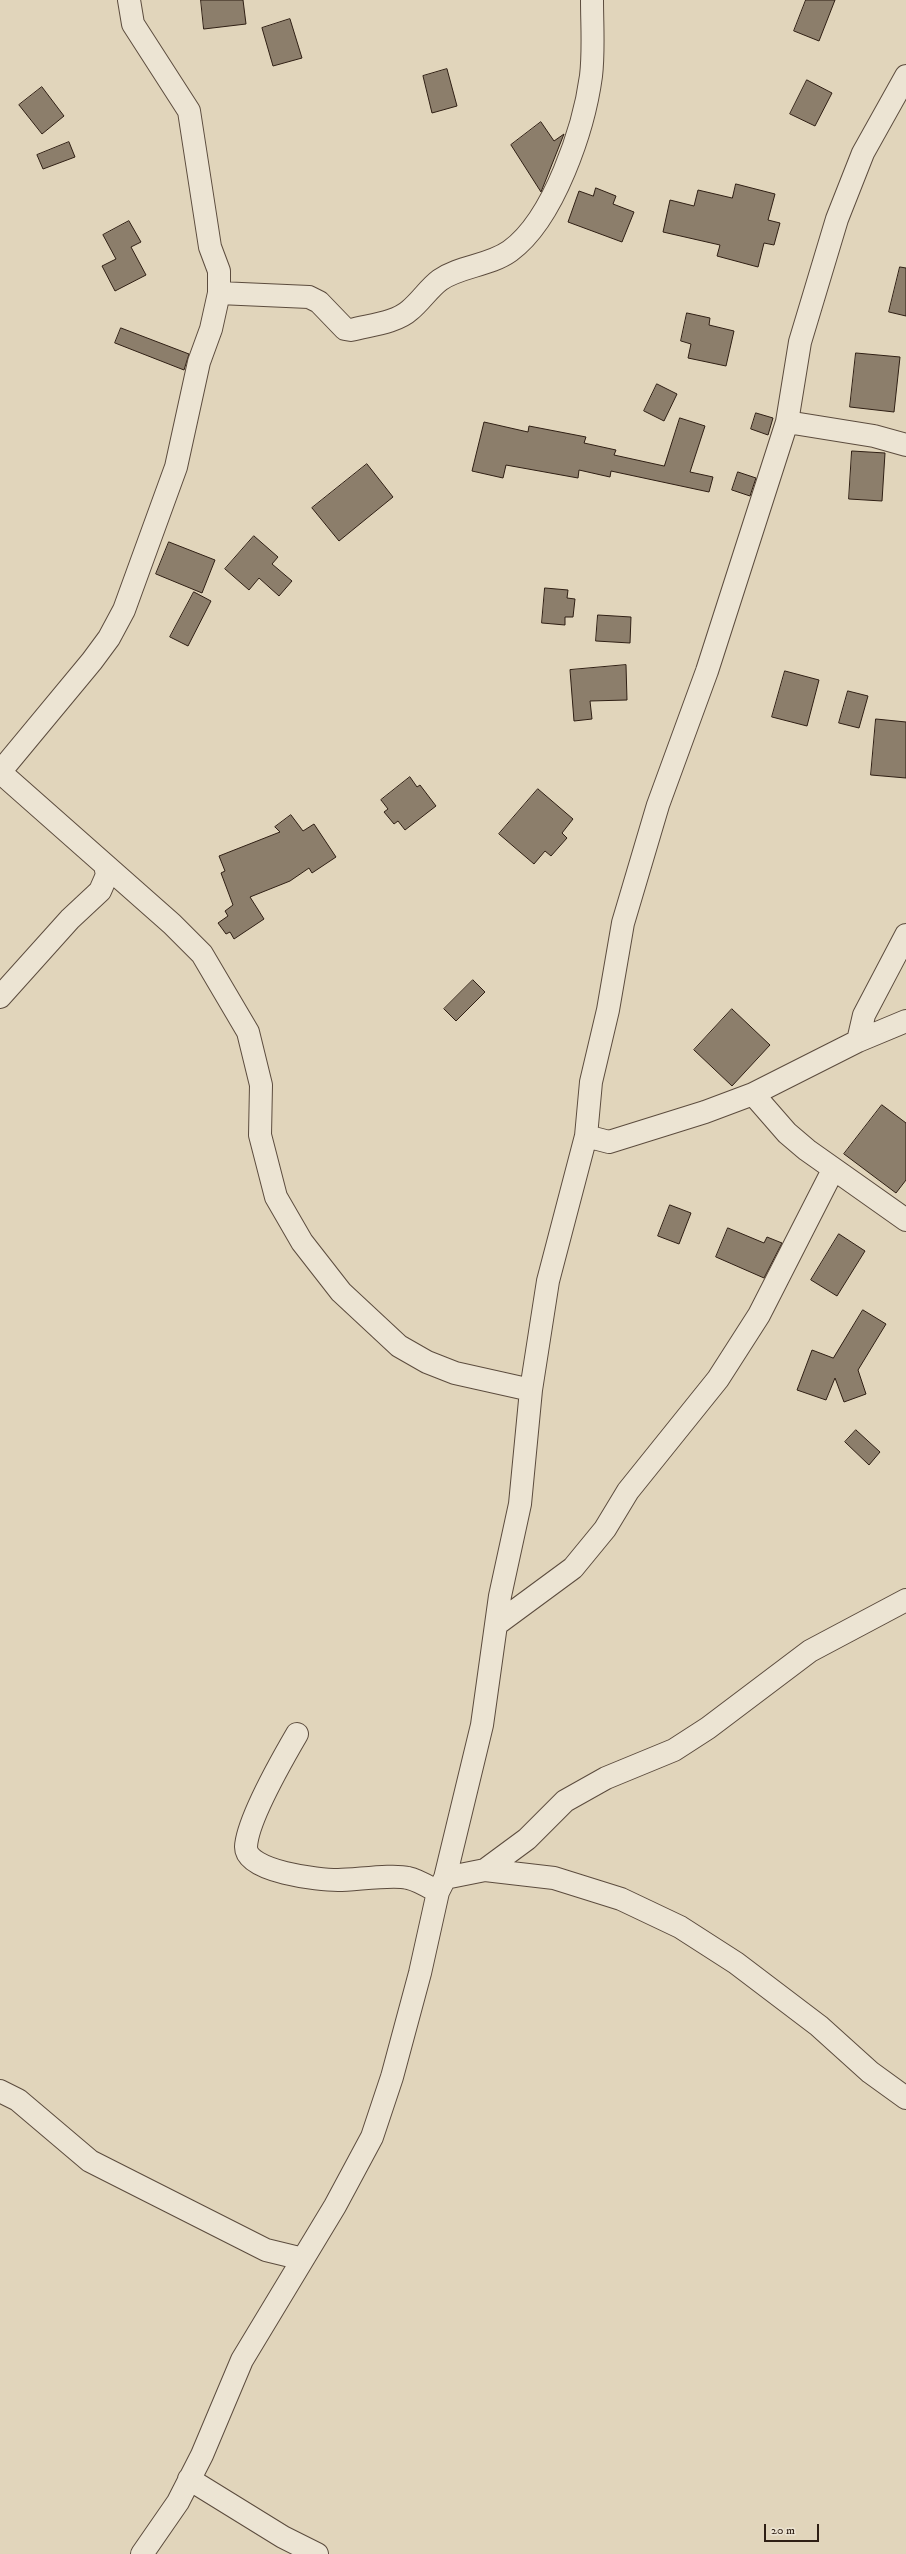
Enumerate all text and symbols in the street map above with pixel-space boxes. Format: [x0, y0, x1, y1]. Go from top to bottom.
scale bar [766, 2516, 821, 2542]
text: 20 m [771, 2523, 795, 2538]

